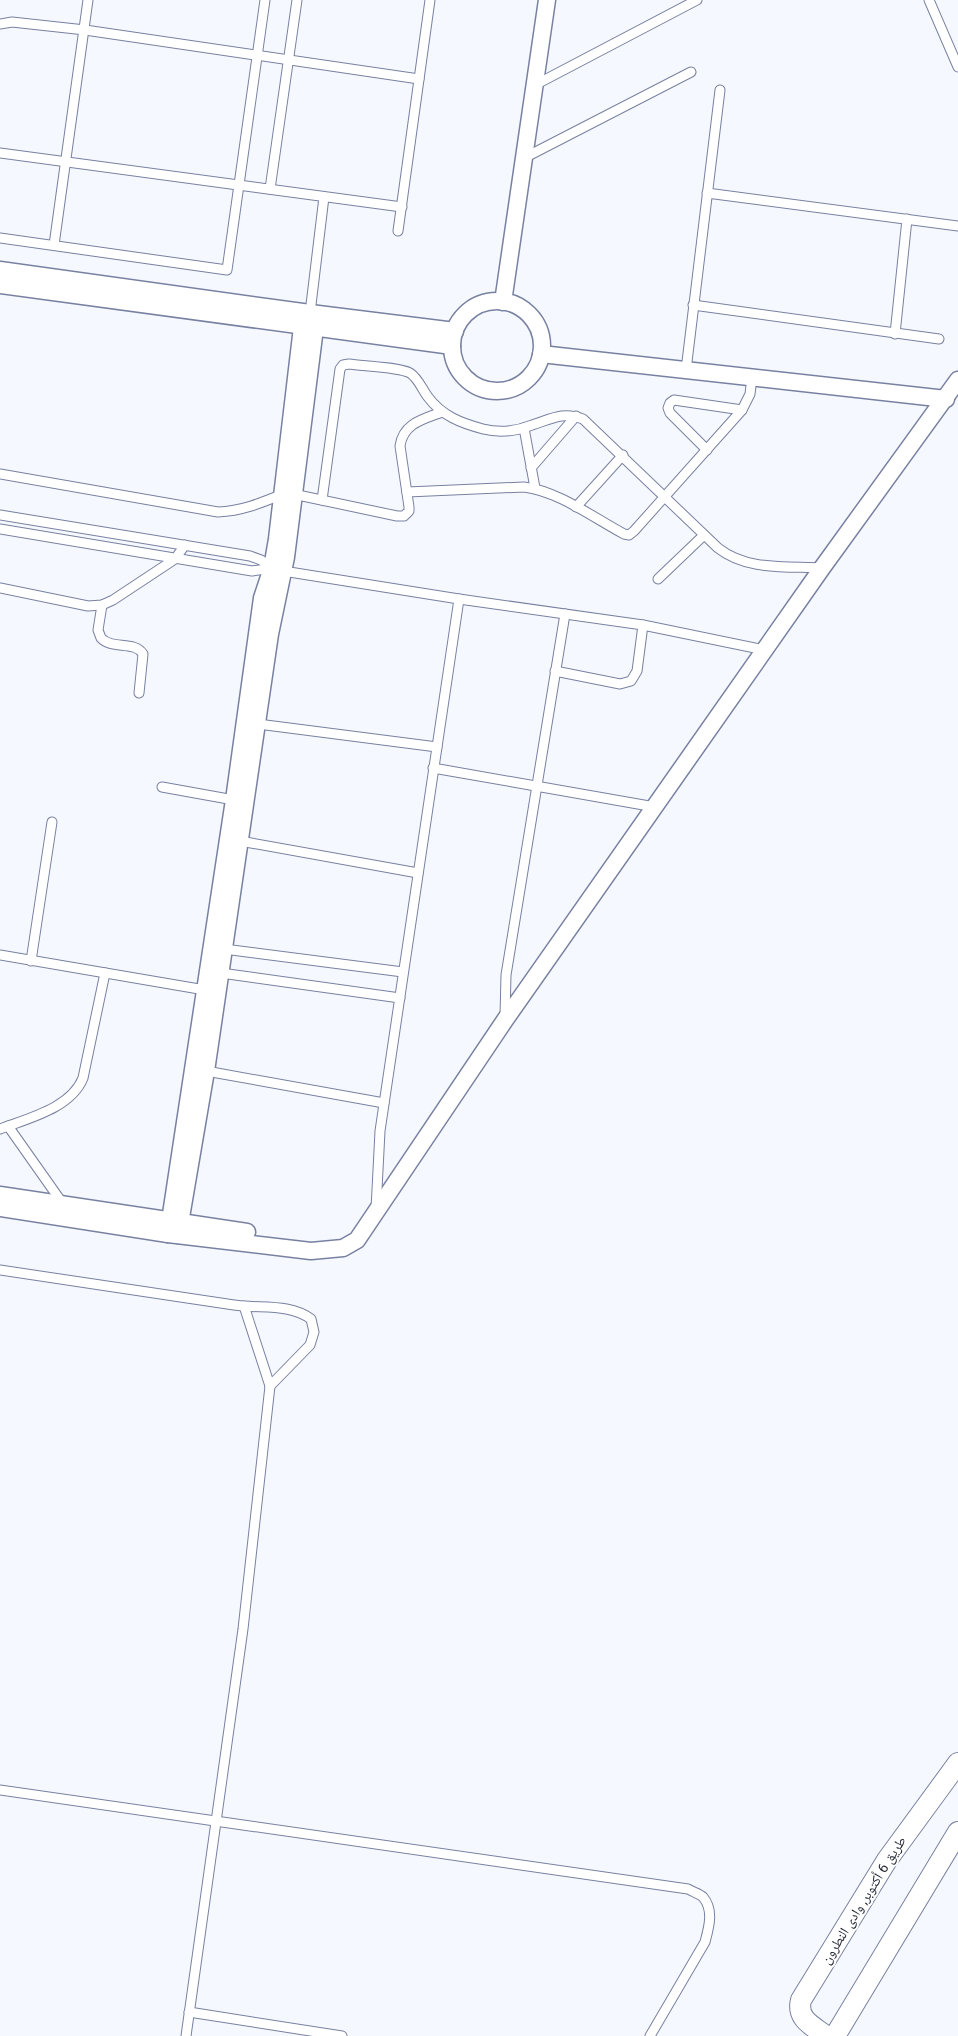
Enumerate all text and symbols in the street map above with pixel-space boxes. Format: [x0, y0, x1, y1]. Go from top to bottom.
street label: طريق 6 أكتوبر, وادى النطرون [817, 1833, 911, 1968]

